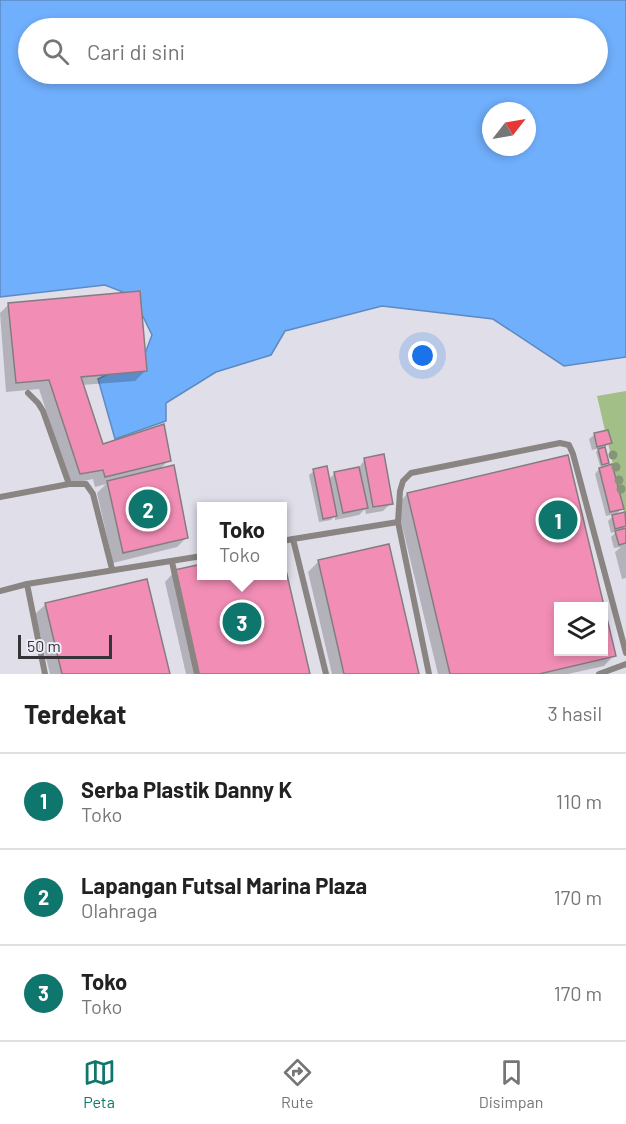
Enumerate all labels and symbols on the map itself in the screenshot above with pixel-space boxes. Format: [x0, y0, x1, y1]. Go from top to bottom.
north arrow [482, 102, 536, 156]
your location [408, 341, 437, 370]
pin: 2 [128, 486, 168, 532]
pin: 1 [538, 498, 578, 542]
pin: 3 [222, 600, 262, 644]
scale bar [18, 632, 112, 660]

